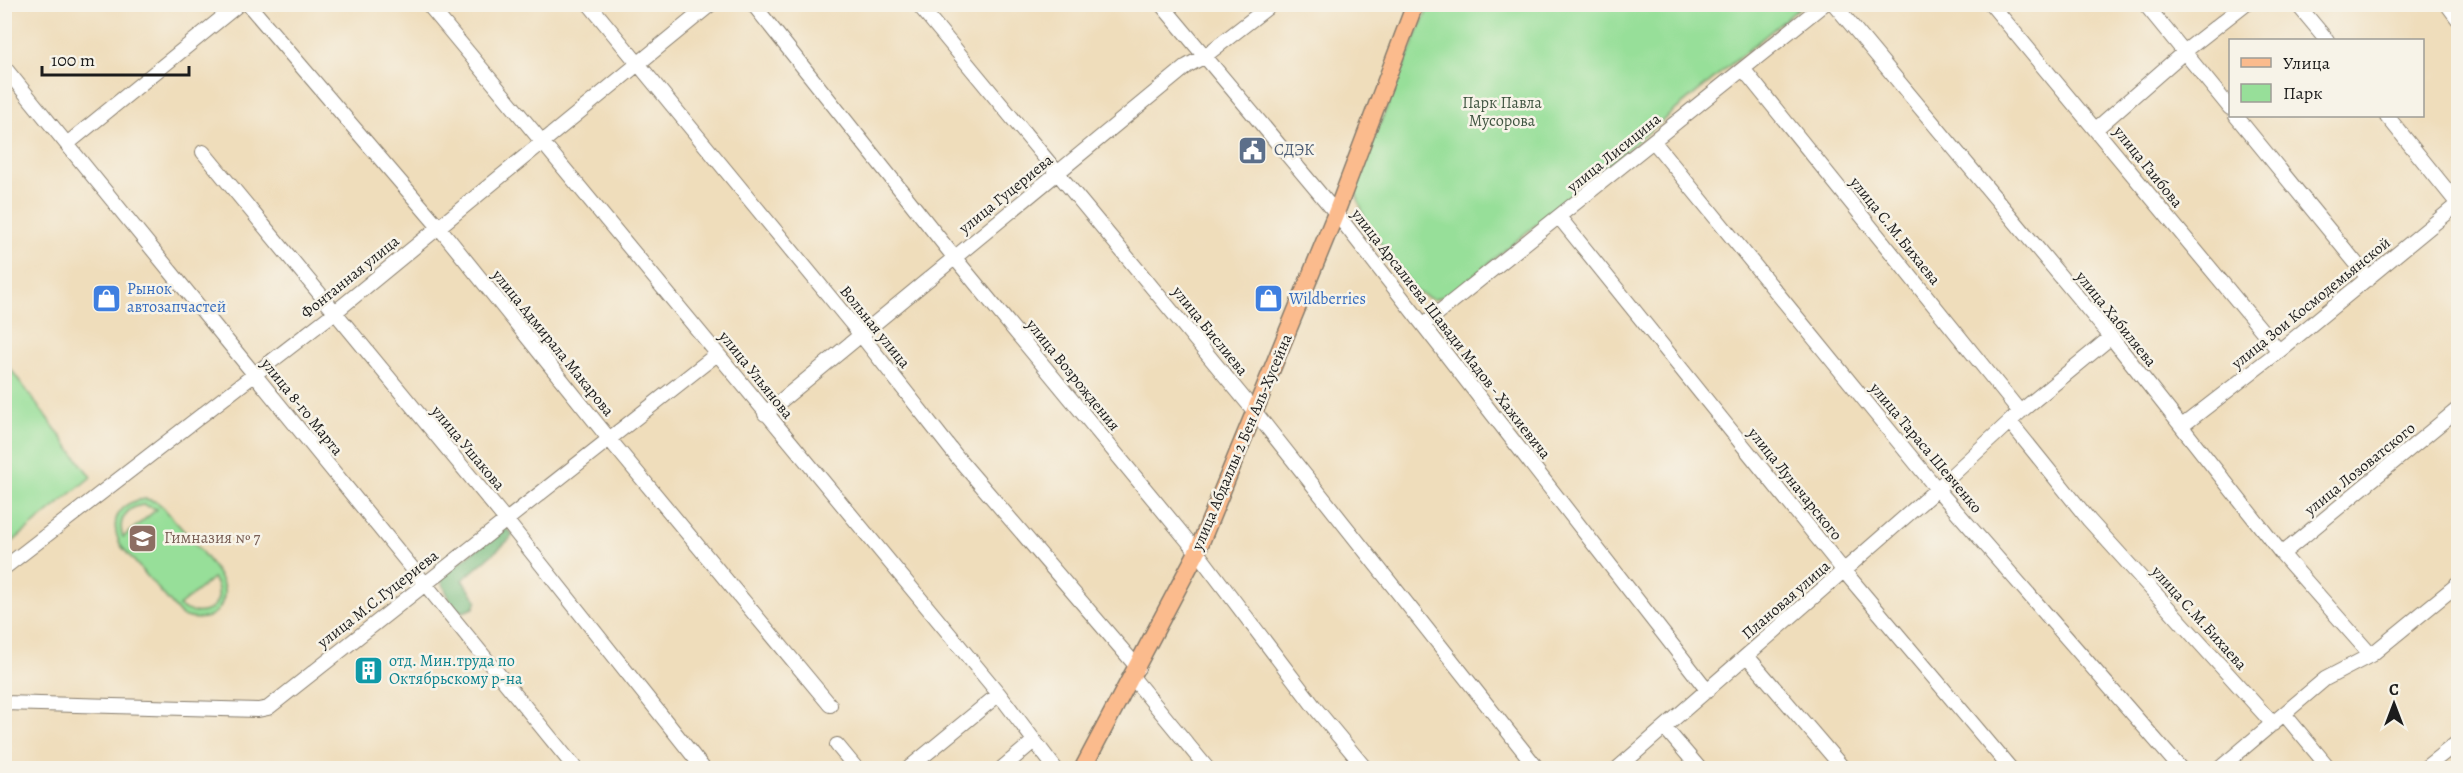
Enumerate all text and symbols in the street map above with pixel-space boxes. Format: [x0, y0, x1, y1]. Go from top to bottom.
scale bar [42, 39, 189, 77]
legend [2229, 39, 2424, 117]
text: 100 m [51, 48, 95, 72]
text: Улица [2283, 51, 2331, 75]
text: Парк [2283, 81, 2323, 105]
park label: Парк Павла Мусорова [1462, 92, 1542, 132]
street label: улица Лисицина [1562, 108, 1666, 198]
street label: улица Гаибова [2108, 121, 2188, 213]
public building icon: СДЭК [1237, 134, 1269, 166]
place label: СДЭК [1274, 139, 1315, 161]
street label: улица Гуцериева [953, 149, 1058, 239]
street label: улица С.М.Бихаева [1844, 171, 1946, 290]
street label: улица Арсалиева Шавади Мадов - Хажиевича [1346, 203, 1556, 464]
street label: Фонтанная улица [296, 230, 404, 324]
street label: улица Зои Космодемьянской [2226, 232, 2395, 375]
street label: улица Адмирала Макарова [486, 264, 620, 422]
street label: улица Хабиляева [2070, 266, 2162, 372]
place label: Рынок автозапчастей [127, 278, 226, 318]
street label: Вольная улица [835, 281, 916, 374]
street label: улица Бислиева [1166, 281, 1253, 381]
shop icon: Рынок автозапчастей [90, 282, 122, 314]
shop icon: Wildberries [1252, 283, 1284, 315]
place label: Wildberries [1288, 288, 1366, 310]
street label: улица Возрождения [1020, 314, 1125, 436]
street label: улица Ульянова [713, 326, 799, 424]
street label: улица Абдаллы 2 Бен Аль-Хусейна [1186, 330, 1298, 555]
street label: улица 8-го Марта [255, 353, 349, 461]
street label: улица Тараса Шевченко [1864, 377, 1987, 518]
street label: улица Ушакова [425, 400, 510, 495]
street label: улица Лозоватского [2299, 417, 2420, 521]
street label: улица Луначарского [1742, 422, 1847, 545]
school or university icon: Гимназия № 7 [127, 522, 159, 554]
place label: Гимназия № 7 [164, 527, 261, 549]
street label: улица М.С.Гуцериева [312, 544, 444, 654]
street label: Плановая улица [1737, 555, 1836, 645]
street label: улица С.М.Бихаева [2146, 560, 2252, 675]
place label: отд. Мин.труда по Октябрьскому р-на [389, 650, 523, 690]
building icon: отд. Мин.труда по Октябрьскому р-на [352, 654, 384, 686]
north arrow [2364, 674, 2424, 734]
text: С [2389, 679, 2399, 701]

